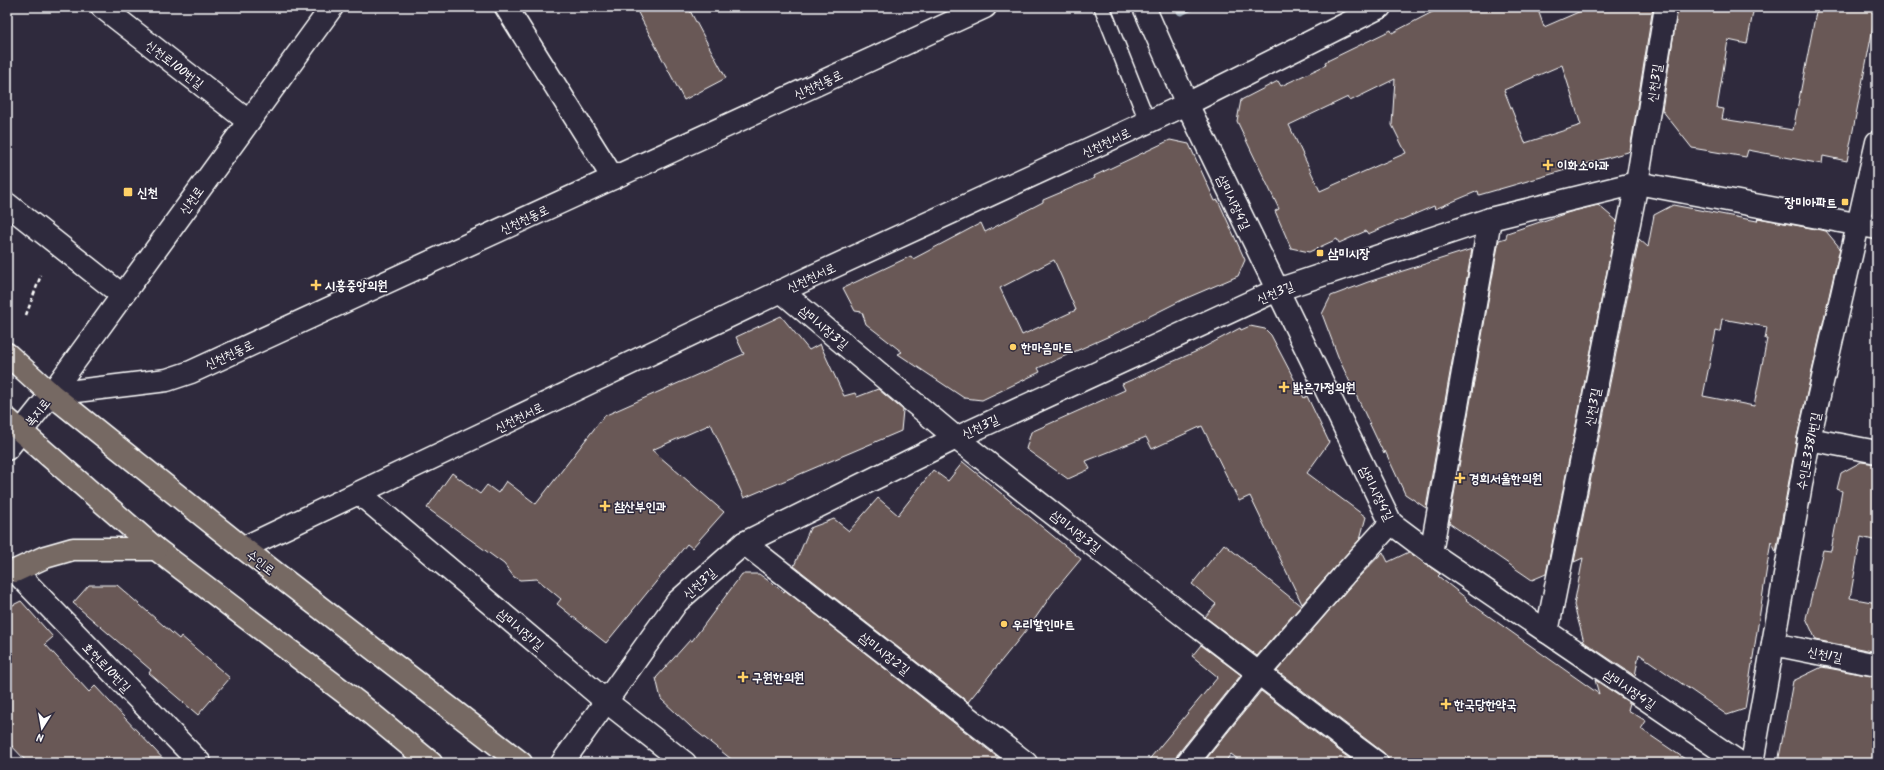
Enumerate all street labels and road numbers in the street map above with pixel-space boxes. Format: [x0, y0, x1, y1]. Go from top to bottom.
street label: 신천로100번길 [140, 36, 208, 95]
street label: 신천3길 [1642, 62, 1669, 104]
street label: 신천천동로 [790, 65, 847, 106]
street label: 신천천서로 [1078, 123, 1135, 164]
street label: 삼미시장4길 [1210, 171, 1255, 234]
street label: 신천로 [174, 182, 210, 220]
street label: 신천천동로 [496, 200, 553, 241]
street label: 신천천서로 [783, 258, 840, 299]
street label: 신천3길 [1254, 276, 1297, 310]
street label: 삼미시장3길 [793, 301, 853, 355]
street label: 신천천동로 [201, 335, 258, 376]
street label: 신천3길 [1579, 386, 1607, 428]
street label: 복지로 [20, 394, 56, 432]
street label: 신천천서로 [492, 397, 548, 439]
street label: 신천3길 [959, 410, 1003, 445]
street label: 수인로3381번길 [1792, 410, 1827, 492]
street label: 삼미시장4길 [1353, 462, 1399, 525]
street label: 삼미시장3길 [1045, 506, 1105, 559]
street label: 수인로 [241, 545, 279, 581]
street label: 신천3길 [679, 563, 721, 605]
street label: 삼미시장1길 [492, 604, 548, 656]
street label: 삼미시장2길 [854, 627, 914, 681]
street label: 호현로10번길 [77, 638, 135, 698]
street label: 신천1길 [1805, 642, 1844, 669]
street label: 삼미시장4길 [1599, 665, 1660, 716]

